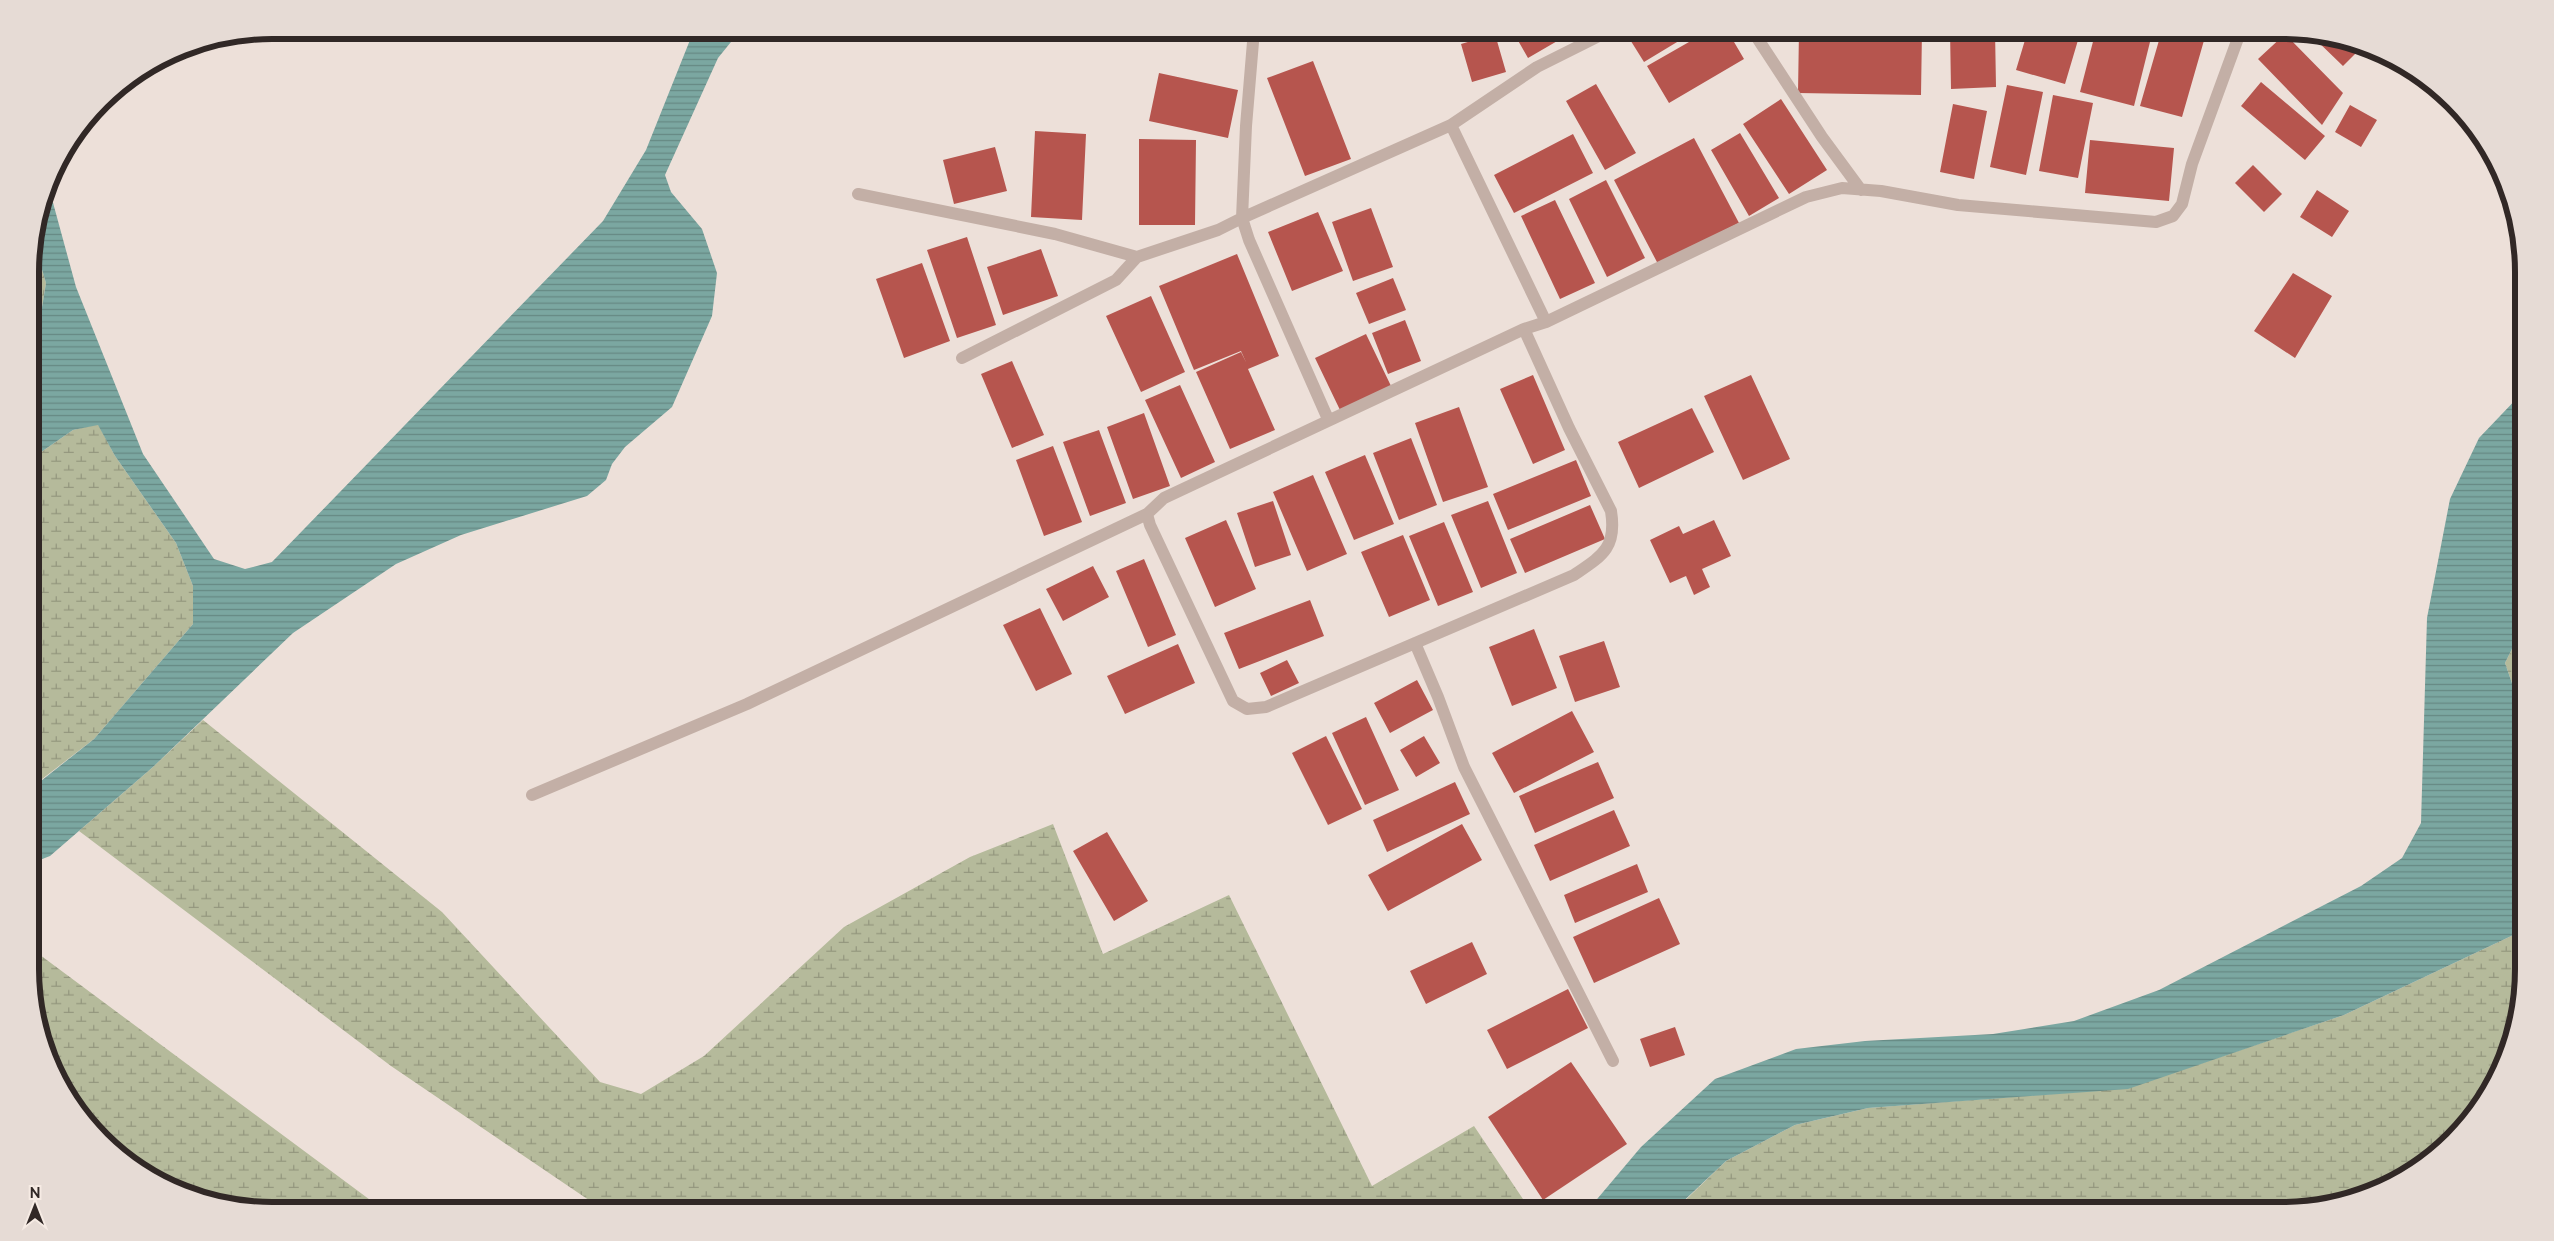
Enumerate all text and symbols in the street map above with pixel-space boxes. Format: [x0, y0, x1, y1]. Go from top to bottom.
north arrow [10, 1181, 60, 1231]
text: N [30, 1185, 40, 1201]

